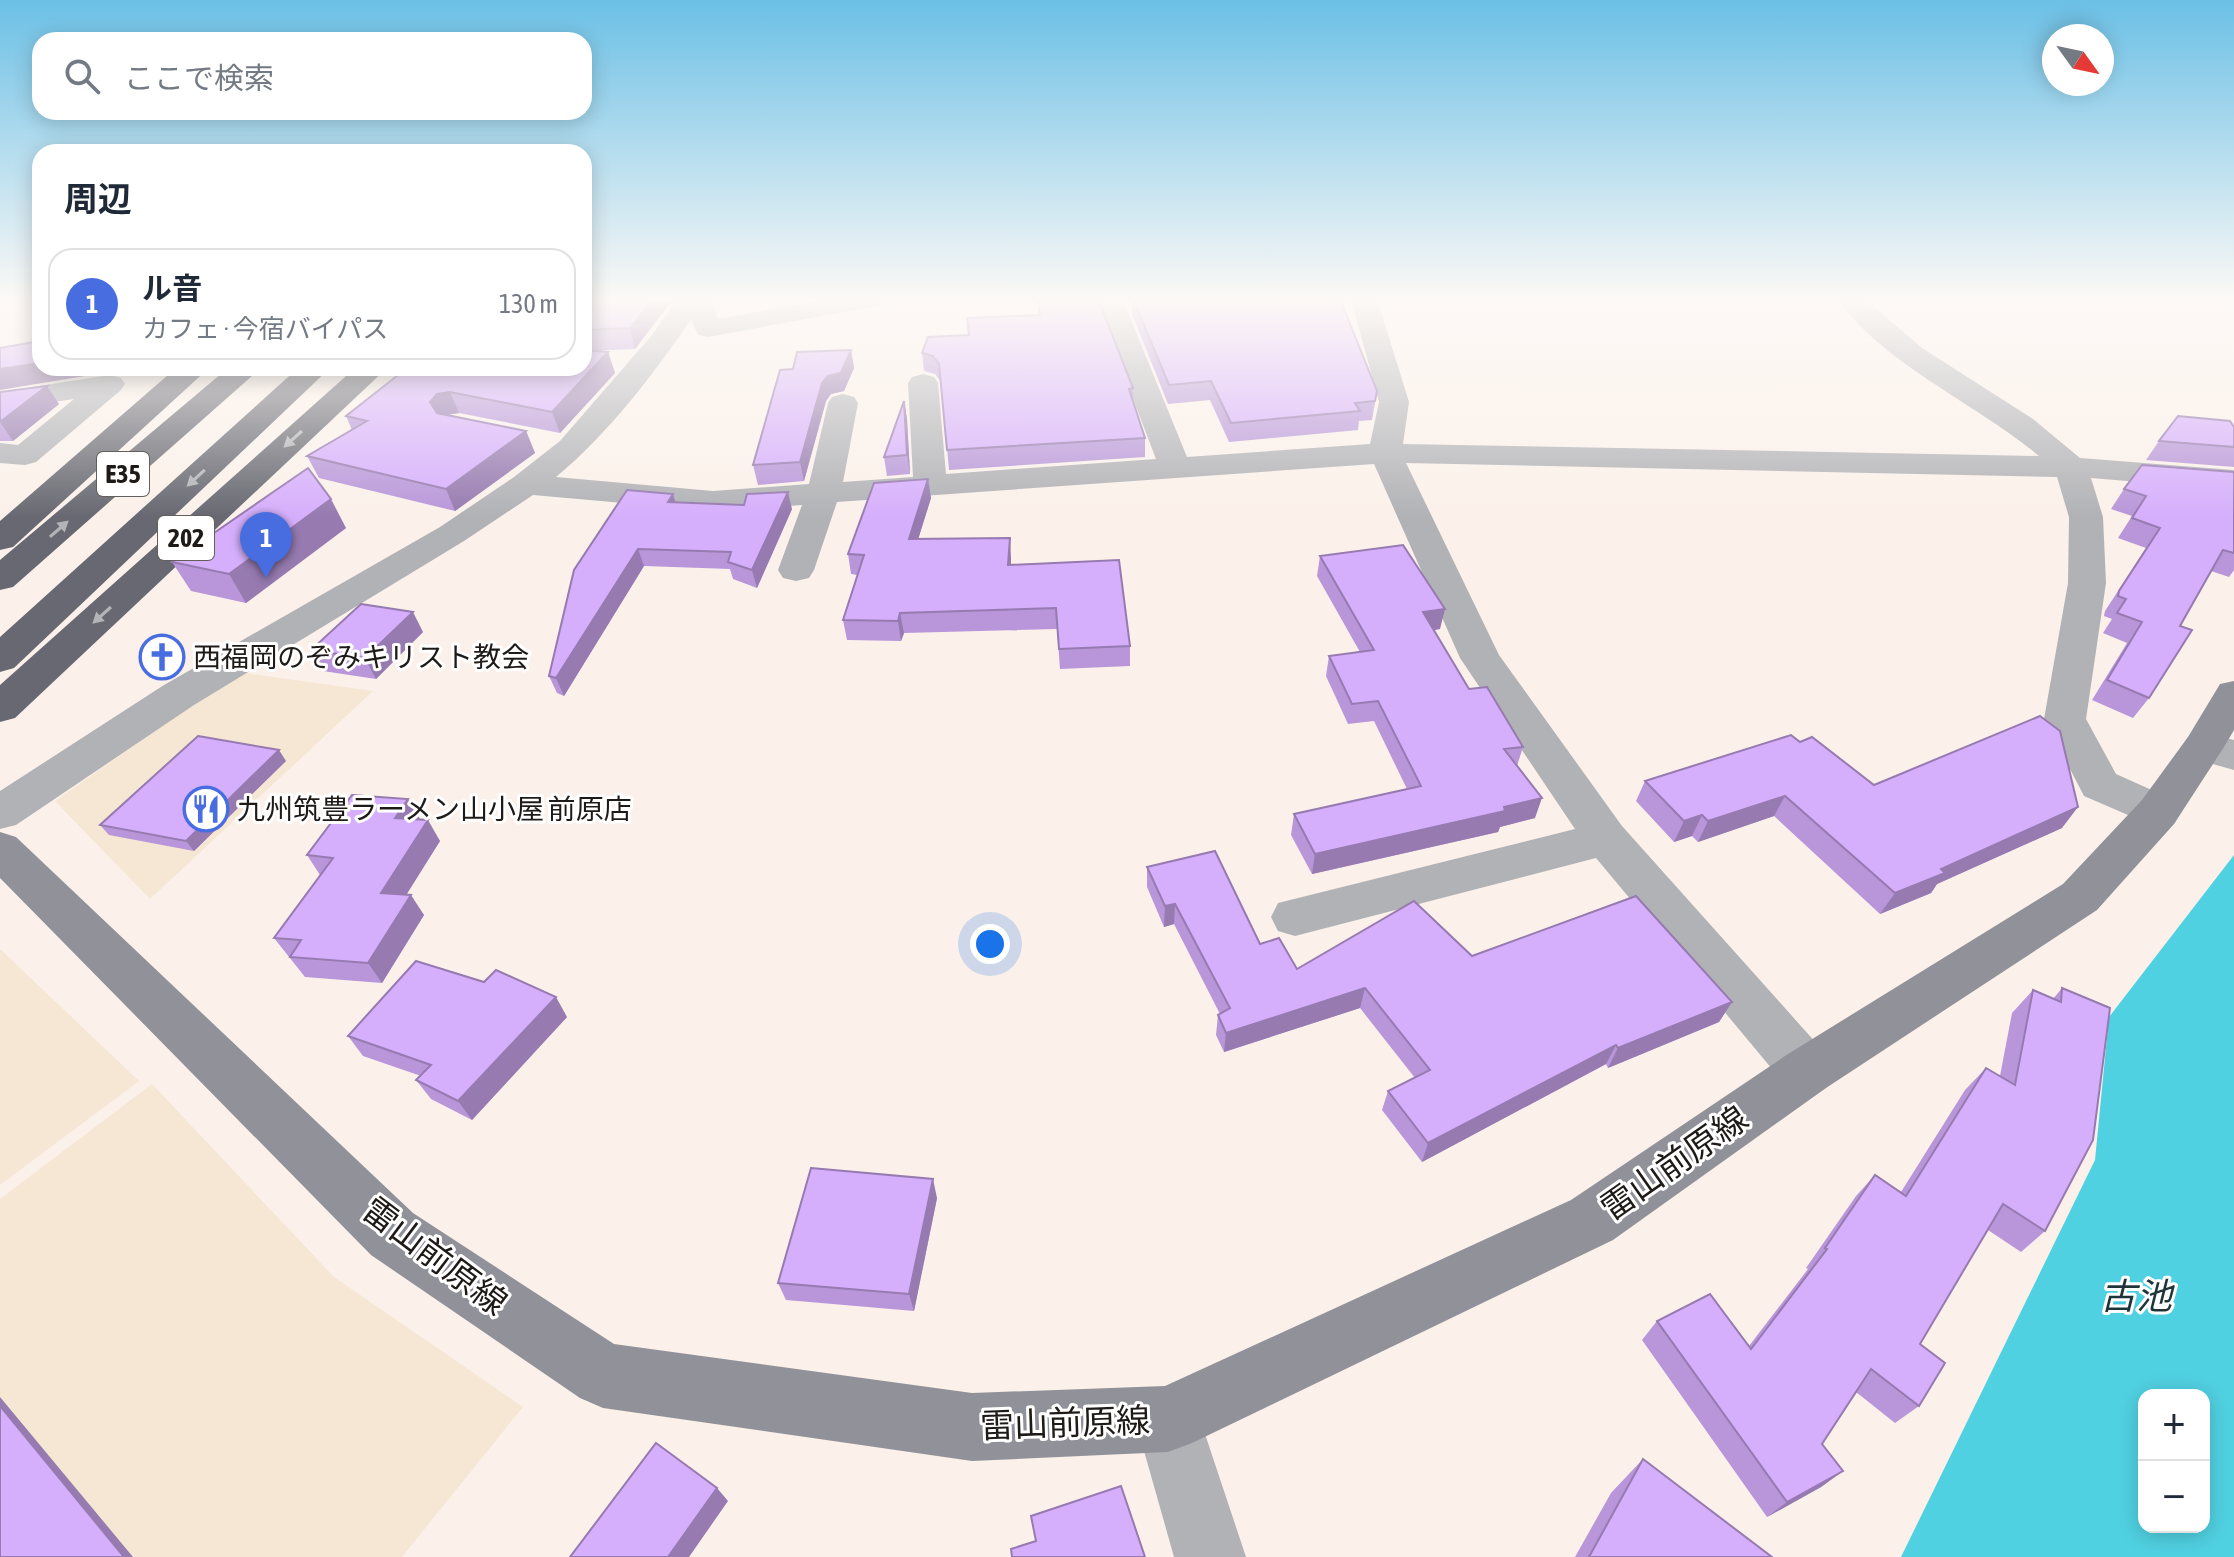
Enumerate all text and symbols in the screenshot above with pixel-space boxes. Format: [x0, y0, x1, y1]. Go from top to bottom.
north arrow [2042, 24, 2114, 96]
search box [32, 32, 592, 120]
icon: search [60, 54, 104, 98]
text: ここで検索 [124, 61, 274, 95]
text: 周辺 [64, 179, 132, 218]
text: ル音 [142, 271, 202, 305]
text: 1 [86, 289, 98, 319]
text: 130 m [499, 289, 558, 319]
text: カフェ · 今宿バイパス [142, 314, 388, 344]
one-way arrow [284, 430, 303, 448]
road number: E35 [97, 452, 149, 496]
one-way arrow [187, 469, 206, 487]
pin: 1 [240, 512, 292, 578]
road number: 202 [158, 516, 214, 560]
one-way arrow [50, 520, 69, 538]
one-way arrow [92, 605, 111, 623]
church icon: 西福岡のぞみキリスト教会 [138, 633, 186, 681]
place label: 西福岡のぞみキリスト教会 [193, 641, 529, 673]
restaurant icon: 九州筑豊ラーメン山小屋 前原店 [182, 785, 230, 833]
place label: 九州筑豊ラーメン山小屋 前原店 [237, 793, 632, 825]
your location [970, 924, 1010, 964]
street label: 雷山前原線 [1593, 1098, 1755, 1227]
street label: 雷山前原線 [356, 1189, 515, 1322]
water label: 古池 [2100, 1275, 2175, 1317]
map controls [2138, 1389, 2210, 1533]
button: + [2138, 1389, 2210, 1461]
street label: 雷山前原線 [979, 1400, 1151, 1445]
button: − [2138, 1461, 2210, 1533]

